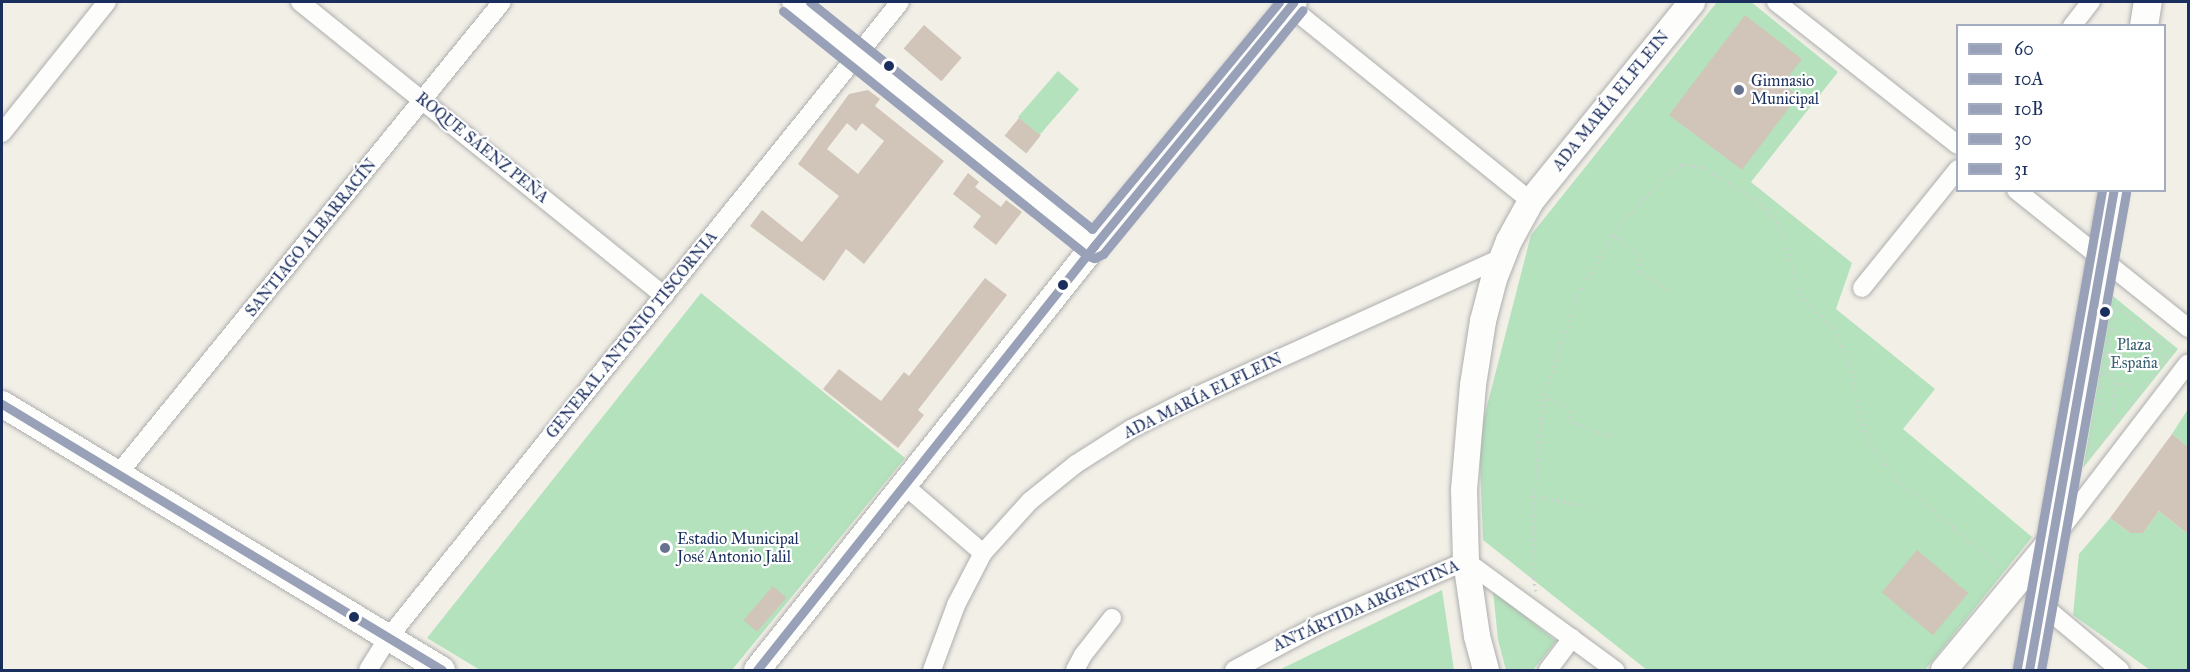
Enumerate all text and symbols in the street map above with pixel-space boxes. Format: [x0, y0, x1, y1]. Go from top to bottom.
legend [1956, 24, 2166, 192]
street label: ADA MARÍA ELFLEIN [1549, 27, 1673, 175]
text: 60 [2014, 38, 2034, 60]
unlabelled marker [883, 60, 895, 72]
text: 10A [2014, 68, 2044, 90]
place label: Gimnasio Municipal [1751, 71, 1819, 109]
marker: Gimnasio Municipal [1732, 83, 1746, 97]
street label: ROQUE SÁENZ PEÑA [412, 89, 552, 207]
text: 10B [2014, 98, 2043, 120]
text: 30 [2014, 128, 2032, 150]
street label: SANTIAGO ALBARRACÍN [241, 155, 381, 321]
text: 31 [2014, 158, 2028, 180]
street label: GENERAL ANTONIO TISCORNIA [542, 228, 722, 442]
unlabelled marker [1057, 279, 1069, 291]
unlabelled marker [2099, 306, 2111, 318]
park label: Plaza España [2110, 335, 2158, 373]
street label: ADA MARÍA ELFLEIN [1120, 349, 1286, 443]
place label: Estadio Municipal José Antonio Jalil [677, 529, 799, 567]
marker: Estadio Municipal José Antonio Jalil [658, 541, 672, 555]
street label: ANTÁRTIDA ARGENTINA [1270, 556, 1462, 656]
unlabelled marker [348, 611, 360, 623]

